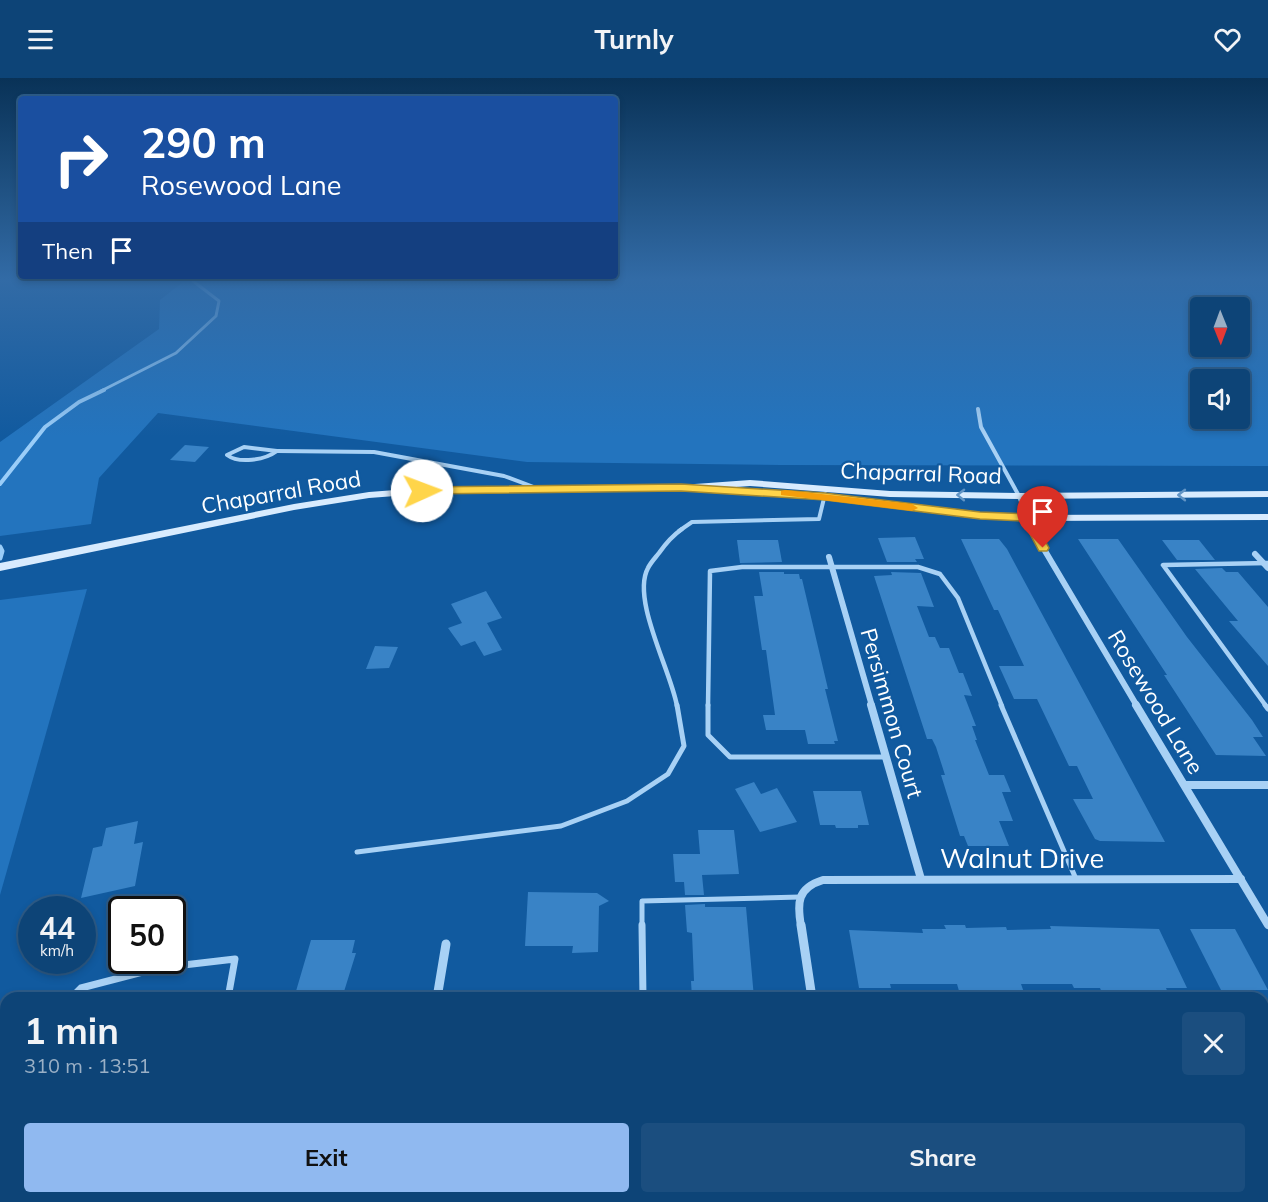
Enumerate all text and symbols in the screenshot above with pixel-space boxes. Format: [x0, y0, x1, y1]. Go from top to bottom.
text: Turnly [594, 22, 674, 56]
icon: menu [24, 23, 57, 56]
icon: heart [1211, 23, 1244, 56]
text: 290 m [141, 116, 266, 169]
icon: right [42, 120, 120, 198]
text: Rosewood Lane [141, 168, 341, 202]
icon: arrive [105, 234, 138, 267]
text: Then [42, 237, 93, 265]
north arrow [1190, 297, 1250, 357]
map controls [1190, 297, 1250, 429]
button: sound [1190, 369, 1250, 429]
street label: Chaparral Road [840, 456, 1002, 490]
position arrow [390, 459, 454, 523]
street label: Chaparral Road [199, 464, 363, 520]
pin [1017, 486, 1068, 548]
one-way arrow [956, 489, 965, 501]
one-way arrow [1177, 489, 1186, 501]
icon: arrive [1026, 495, 1059, 528]
street label: Persimmon Court [854, 625, 930, 801]
street label: Rosewood Lane [1102, 625, 1210, 779]
street label: Walnut Drive [940, 841, 1104, 875]
speed limit sign: 50 [108, 896, 186, 974]
text: 44 [39, 909, 75, 947]
text: km/h [40, 941, 74, 960]
text: 1 min [24, 1008, 119, 1053]
button: close [1182, 1012, 1245, 1075]
text: 310 m · 13:51 [24, 1053, 150, 1078]
button: Exit [24, 1123, 629, 1192]
button: Share [641, 1123, 1245, 1192]

